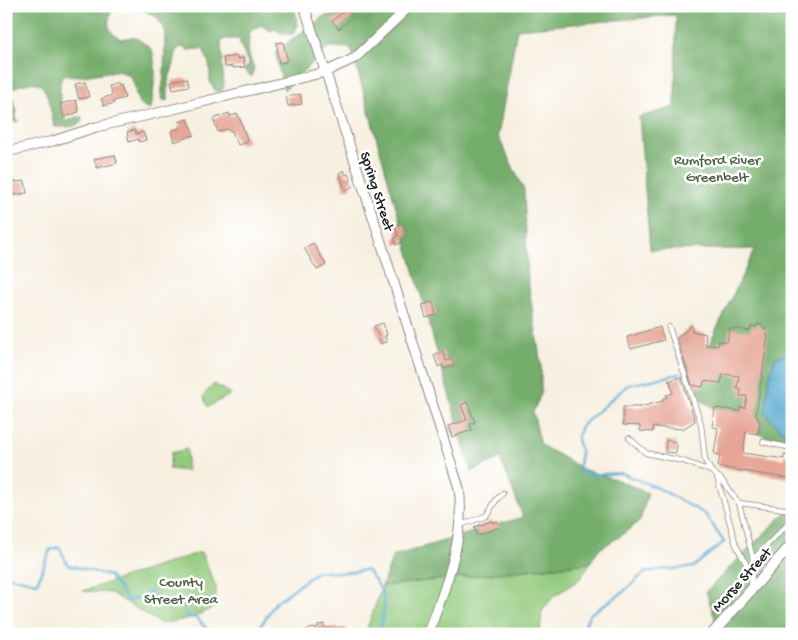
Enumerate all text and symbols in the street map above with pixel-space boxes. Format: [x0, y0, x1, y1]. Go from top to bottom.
street label: Spring Street [355, 150, 398, 235]
park label: Rumford River Greenbelt [674, 152, 762, 187]
street label: Morse Street [709, 543, 777, 616]
park label: County Street Area [144, 574, 219, 609]

